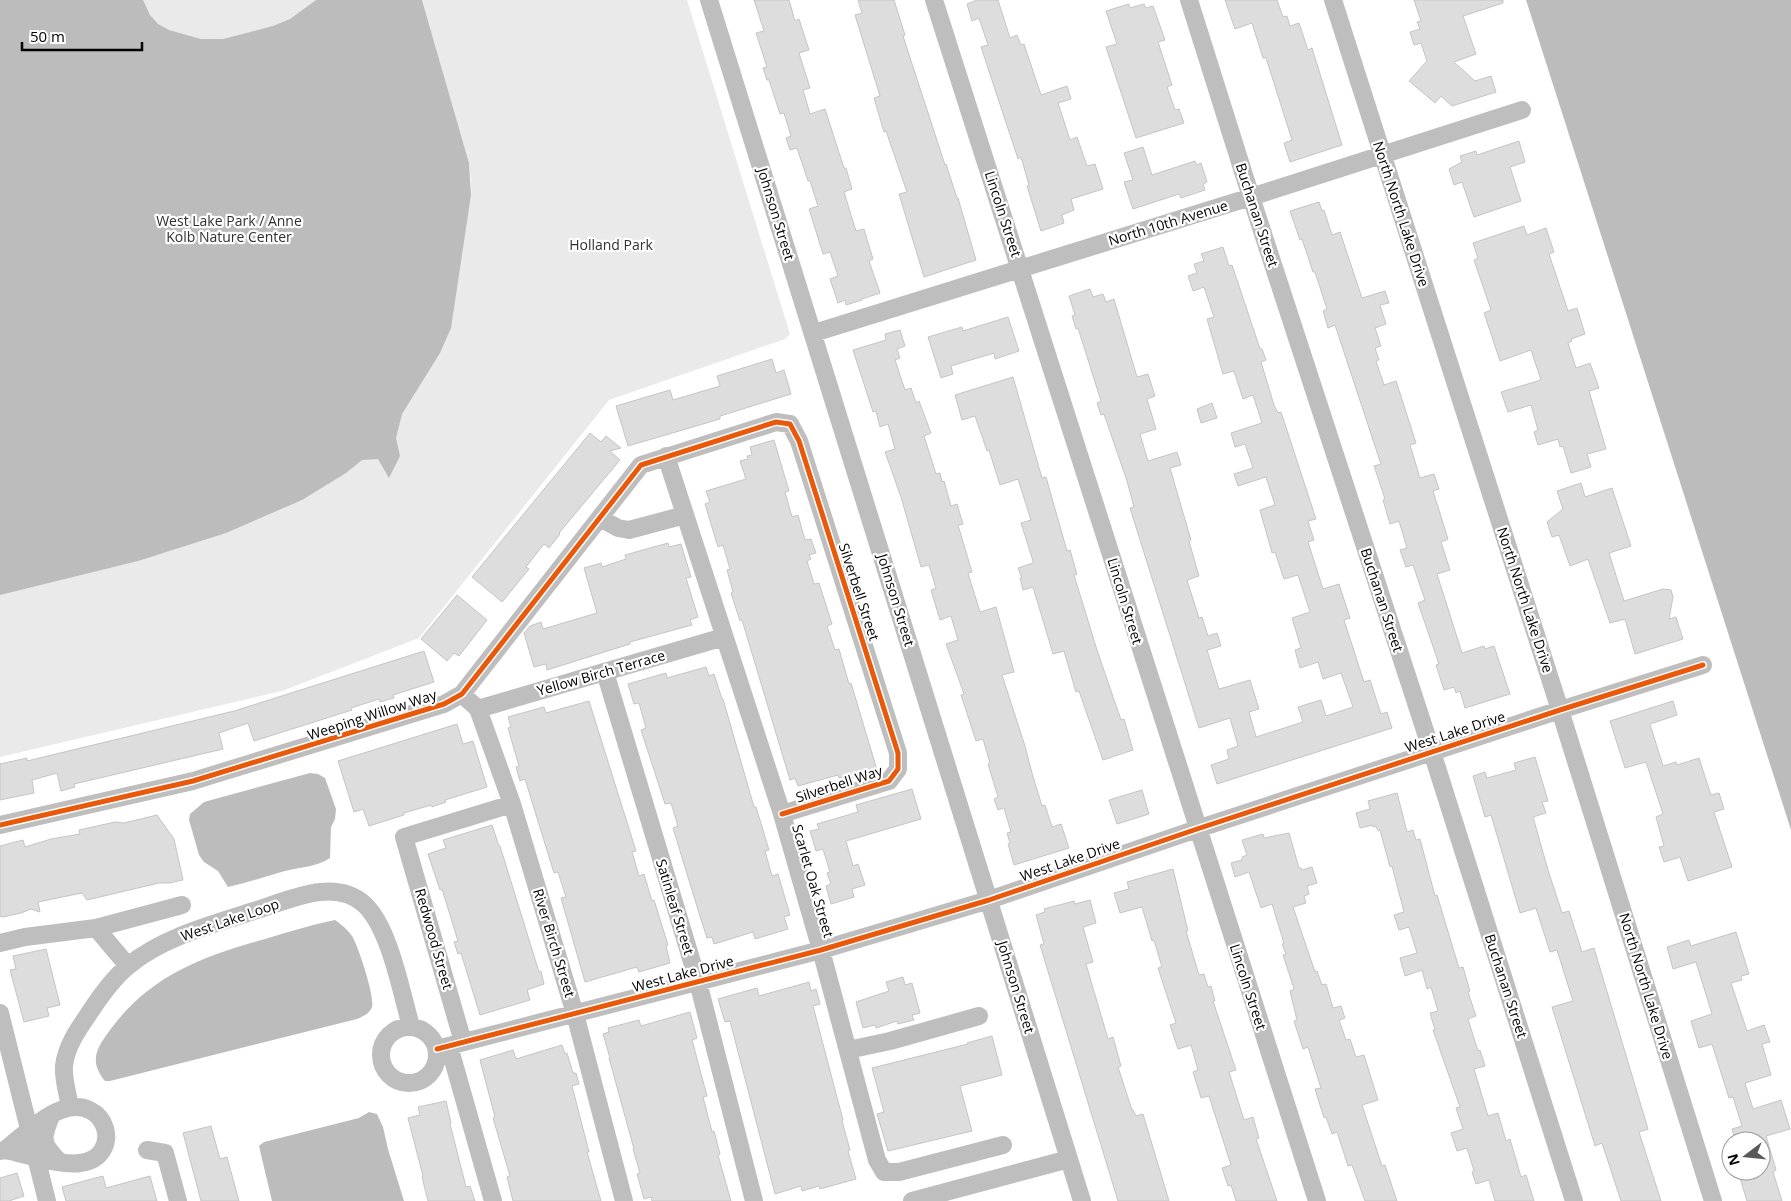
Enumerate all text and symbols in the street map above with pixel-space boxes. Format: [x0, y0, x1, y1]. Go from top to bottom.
scale bar [22, 20, 142, 52]
text: 50 m [30, 26, 65, 46]
street label: North North Lake Drive [1369, 139, 1434, 289]
street label: Buchanan Street [1232, 160, 1283, 269]
street label: Johnson Street [753, 163, 800, 262]
street label: Lincoln Street [981, 168, 1026, 259]
street label: North 10th Avenue [1106, 195, 1230, 250]
park label: West Lake Park / Anne Kolb Nature Center [156, 211, 302, 246]
park label: Holland Park [569, 235, 653, 254]
street label: North North Lake Drive [1493, 525, 1558, 675]
street label: Silverbell Street [835, 541, 884, 643]
street label: Buchanan Street [1357, 545, 1408, 654]
street label: Johnson Street [873, 549, 920, 648]
street label: Lincoln Street [1103, 555, 1148, 646]
street label: Yellow Birch Terrace [535, 645, 667, 700]
street label: Weeping Willow Way [305, 684, 440, 744]
street label: West Lake Drive [1402, 706, 1508, 757]
street label: Silverbell Way [793, 760, 886, 806]
street label: Scarlet Oak Street [788, 822, 839, 940]
street label: West Lake Drive [1017, 834, 1122, 885]
street label: Satinleaf Street [652, 857, 699, 957]
street label: Redwood Street [411, 886, 458, 992]
street label: River Birch Street [529, 886, 580, 1000]
street label: West Lake Loop [178, 894, 282, 945]
street label: North North Lake Drive [1615, 910, 1678, 1061]
street label: Buchanan Street [1481, 931, 1532, 1040]
street label: Johnson Street [993, 936, 1040, 1035]
street label: Lincoln Street [1226, 941, 1271, 1032]
street label: West Lake Drive [630, 951, 736, 996]
north arrow [1721, 1131, 1771, 1181]
text: N [1722, 1152, 1744, 1168]

